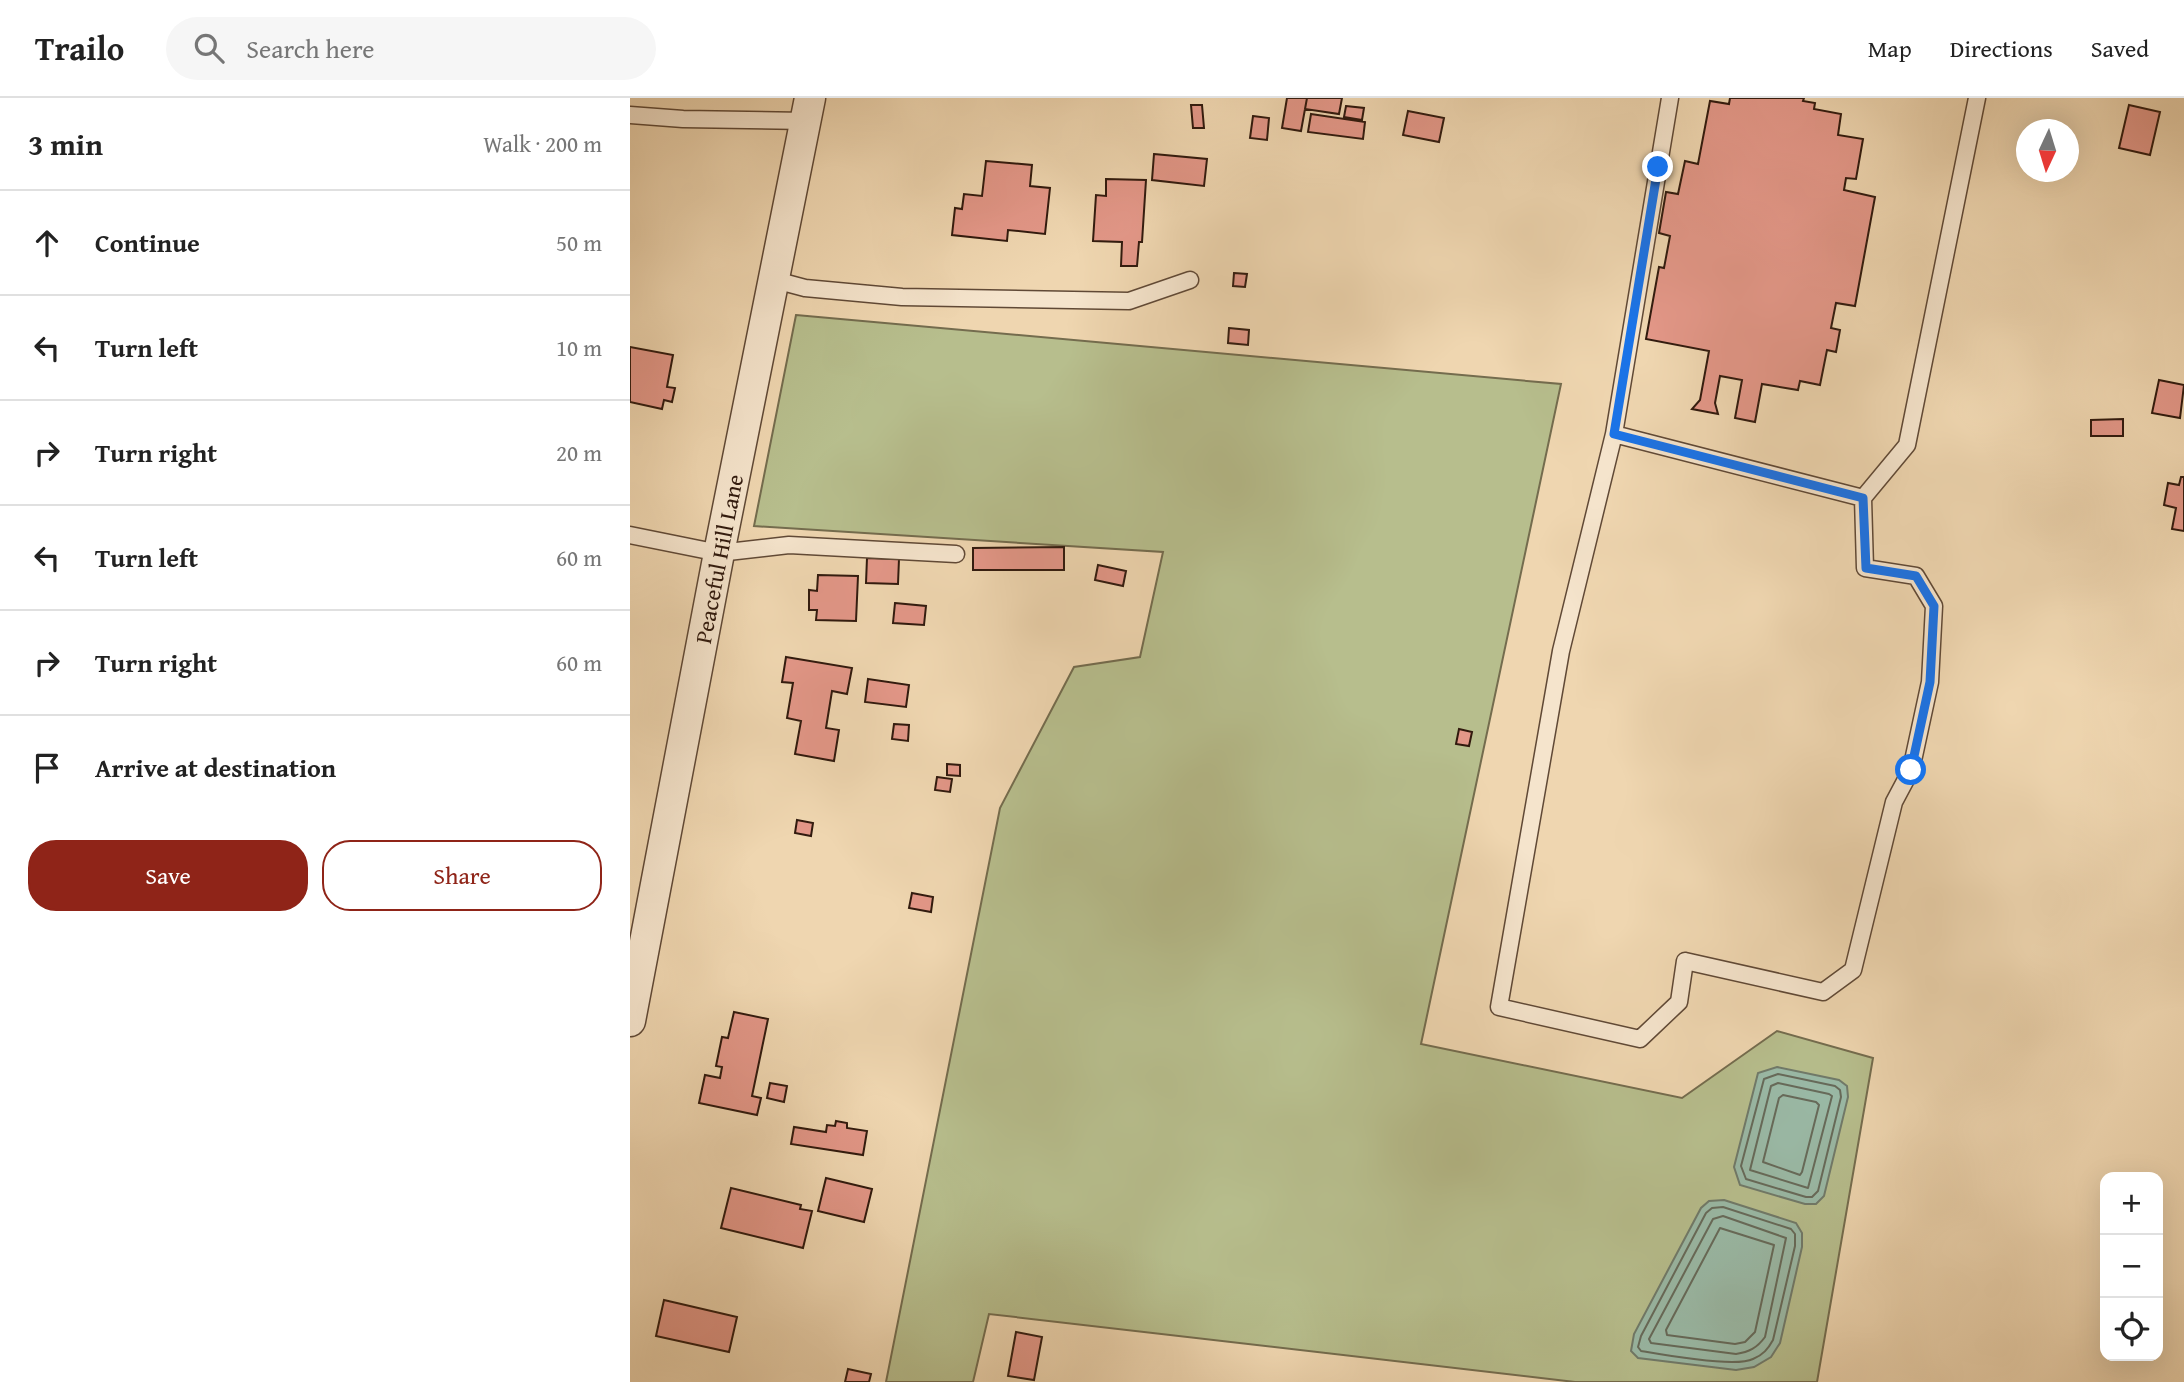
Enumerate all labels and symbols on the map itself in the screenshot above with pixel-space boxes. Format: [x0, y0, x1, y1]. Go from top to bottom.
north arrow [2016, 119, 2079, 182]
route end [1642, 151, 1673, 182]
street label: Peaceful Hill Lane [686, 471, 751, 646]
route start [1895, 754, 1926, 785]

